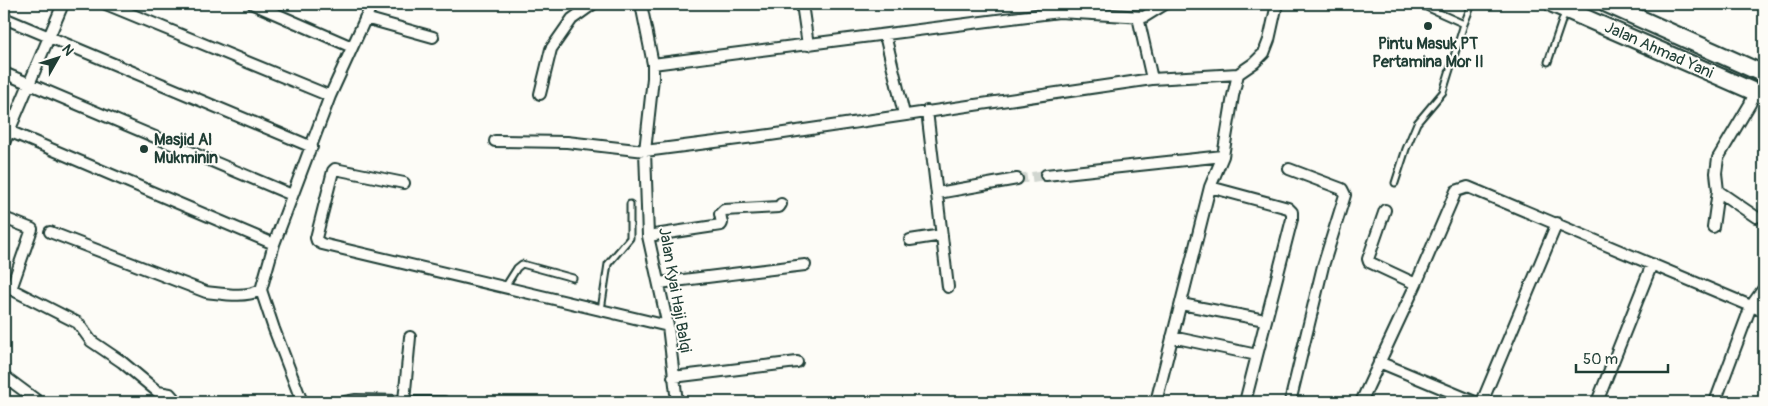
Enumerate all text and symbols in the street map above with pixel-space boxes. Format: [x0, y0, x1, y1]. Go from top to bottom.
street label: Jalan Ahmad Yani [1602, 17, 1717, 83]
marker: Pintu Masuk PT Pertamina Mor II [1422, 20, 1434, 32]
north arrow [32, 32, 82, 82]
place label: Pintu Masuk PT Pertamina Mor II [1372, 34, 1484, 72]
text: N [58, 41, 77, 59]
place label: Masjid Al Mukminin [154, 130, 218, 168]
marker: Masjid Al Mukminin [138, 143, 150, 155]
street label: Jalan Kyai Haji Balqi [654, 226, 696, 354]
scale bar [1576, 341, 1668, 373]
text: 50 m [1583, 350, 1618, 369]

